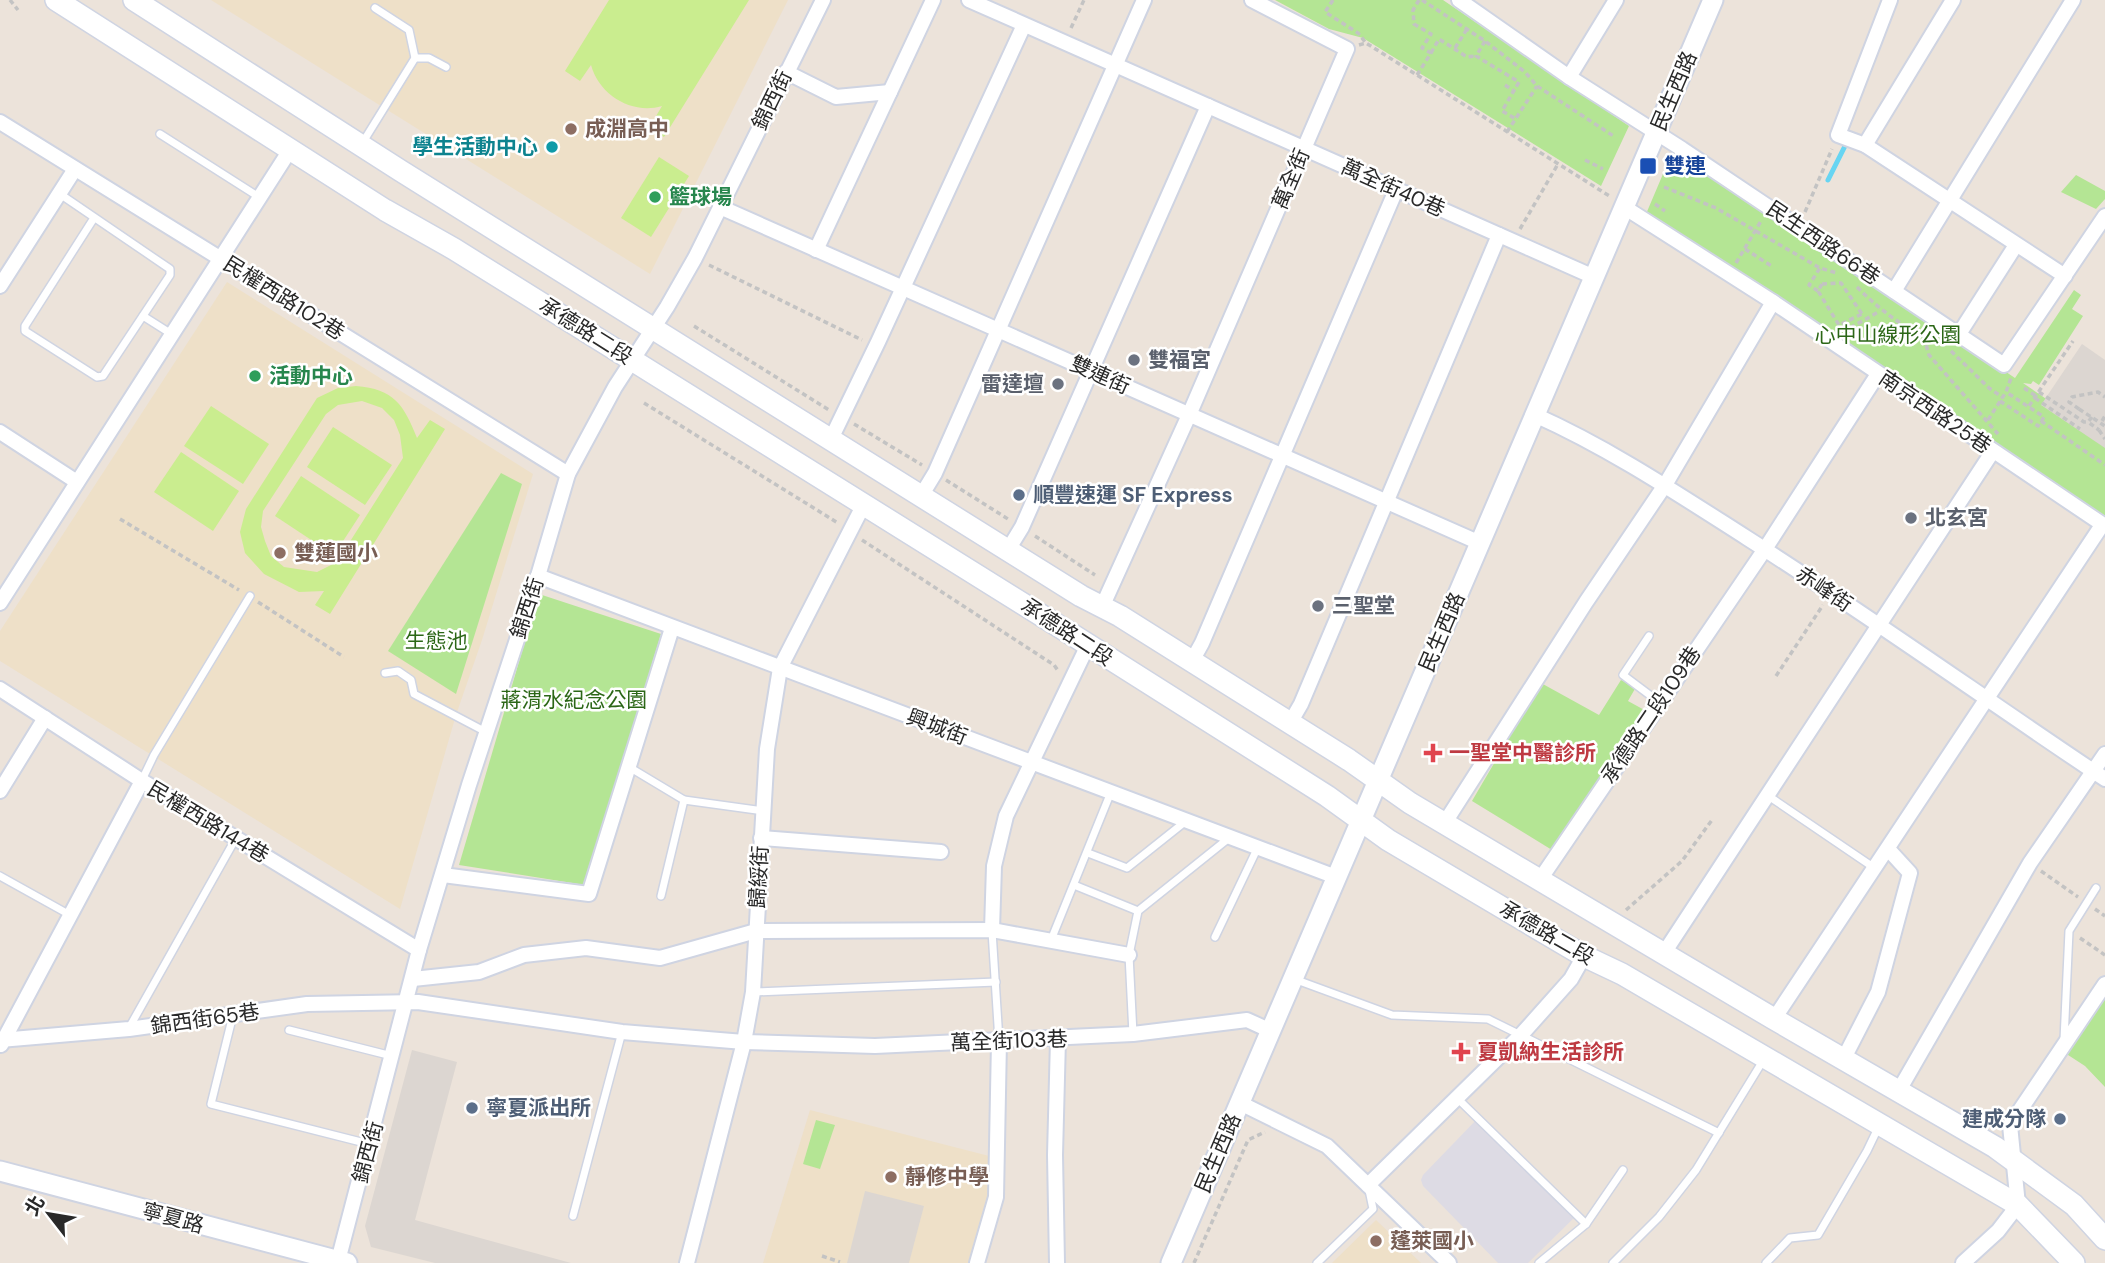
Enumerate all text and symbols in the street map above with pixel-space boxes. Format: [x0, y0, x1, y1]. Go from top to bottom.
street label: 民生西路 [1645, 47, 1703, 135]
street label: 錦西街 [746, 66, 798, 134]
place label: 成淵高中 [585, 115, 669, 143]
marker: 成淵高中 [563, 121, 579, 137]
place label: 學生活動中心 [412, 133, 538, 161]
marker: 學生活動中心 [544, 139, 560, 155]
street label: 萬全街 [1266, 145, 1316, 213]
place label: 雙連 [1664, 152, 1706, 180]
street label: 萬全街40巷 [1337, 153, 1449, 223]
marker: 雙連 [1638, 156, 1658, 176]
place label: 籃球場 [669, 183, 732, 211]
marker: 籃球場 [647, 189, 663, 205]
street label: 民生西路66巷 [1761, 195, 1885, 291]
street label: 民權西路102巷 [218, 250, 350, 346]
street label: 承德路二段 [534, 291, 638, 371]
park label: 心中山線形公園 [1815, 321, 1962, 349]
place label: 雙福宮 [1148, 346, 1211, 374]
street label: 雙連街 [1066, 349, 1134, 401]
marker: 雙福宮 [1126, 352, 1142, 368]
place label: 活動中心 [269, 362, 353, 390]
street label: 南京西路25巷 [1873, 364, 1997, 460]
marker: 活動中心 [247, 368, 263, 384]
place label: 雷達壇 [981, 370, 1044, 398]
marker: 雷達壇 [1050, 376, 1066, 392]
place label: 順豐速運 SF Express [1033, 481, 1233, 509]
marker: 順豐速運 SF Express [1011, 487, 1027, 503]
place label: 北玄宮 [1925, 504, 1988, 532]
marker: 北玄宮 [1903, 510, 1919, 526]
place label: 雙蓮國小 [294, 539, 378, 567]
marker: 雙蓮國小 [272, 545, 288, 561]
street label: 赤峰街 [1790, 560, 1858, 618]
street label: 錦西街 [504, 574, 550, 642]
street label: 民生西路 [1413, 588, 1471, 676]
street label: 承德路二段 [1015, 592, 1119, 672]
place label: 三聖堂 [1332, 592, 1395, 620]
marker: 三聖堂 [1310, 598, 1326, 614]
park label: 生態池 [405, 627, 468, 655]
street label: 承德路二段109巷 [1595, 641, 1707, 789]
park label: 蔣渭水紀念公園 [501, 686, 648, 714]
street label: 興城街 [903, 703, 971, 751]
place label: 一聖堂中醫診所 [1449, 739, 1596, 767]
marker: 一聖堂中醫診所 [1423, 743, 1443, 763]
street label: 民權西路144巷 [142, 775, 274, 869]
street label: 歸綏街 [743, 845, 775, 909]
street label: 承德路二段 [1495, 895, 1599, 971]
street label: 錦西街65巷 [149, 998, 261, 1040]
street label: 萬全街103巷 [950, 1025, 1068, 1057]
place label: 夏凱納生活診所 [1477, 1038, 1624, 1066]
marker: 夏凱納生活診所 [1451, 1042, 1471, 1062]
place label: 寧夏派出所 [486, 1094, 591, 1122]
marker: 寧夏派出所 [464, 1100, 480, 1116]
place label: 建成分隊 [1962, 1105, 2047, 1133]
street label: 民生西路 [1189, 1109, 1247, 1197]
marker: 建成分隊 [2052, 1111, 2068, 1127]
street label: 錦西街 [346, 1118, 390, 1186]
place label: 靜修中學 [905, 1163, 989, 1191]
marker: 靜修中學 [883, 1169, 899, 1185]
north arrow [14, 1179, 84, 1249]
text: 北 [19, 1191, 50, 1220]
street label: 寧夏路 [139, 1196, 207, 1240]
place label: 蓬萊國小 [1390, 1227, 1474, 1255]
marker: 蓬萊國小 [1368, 1233, 1384, 1249]

